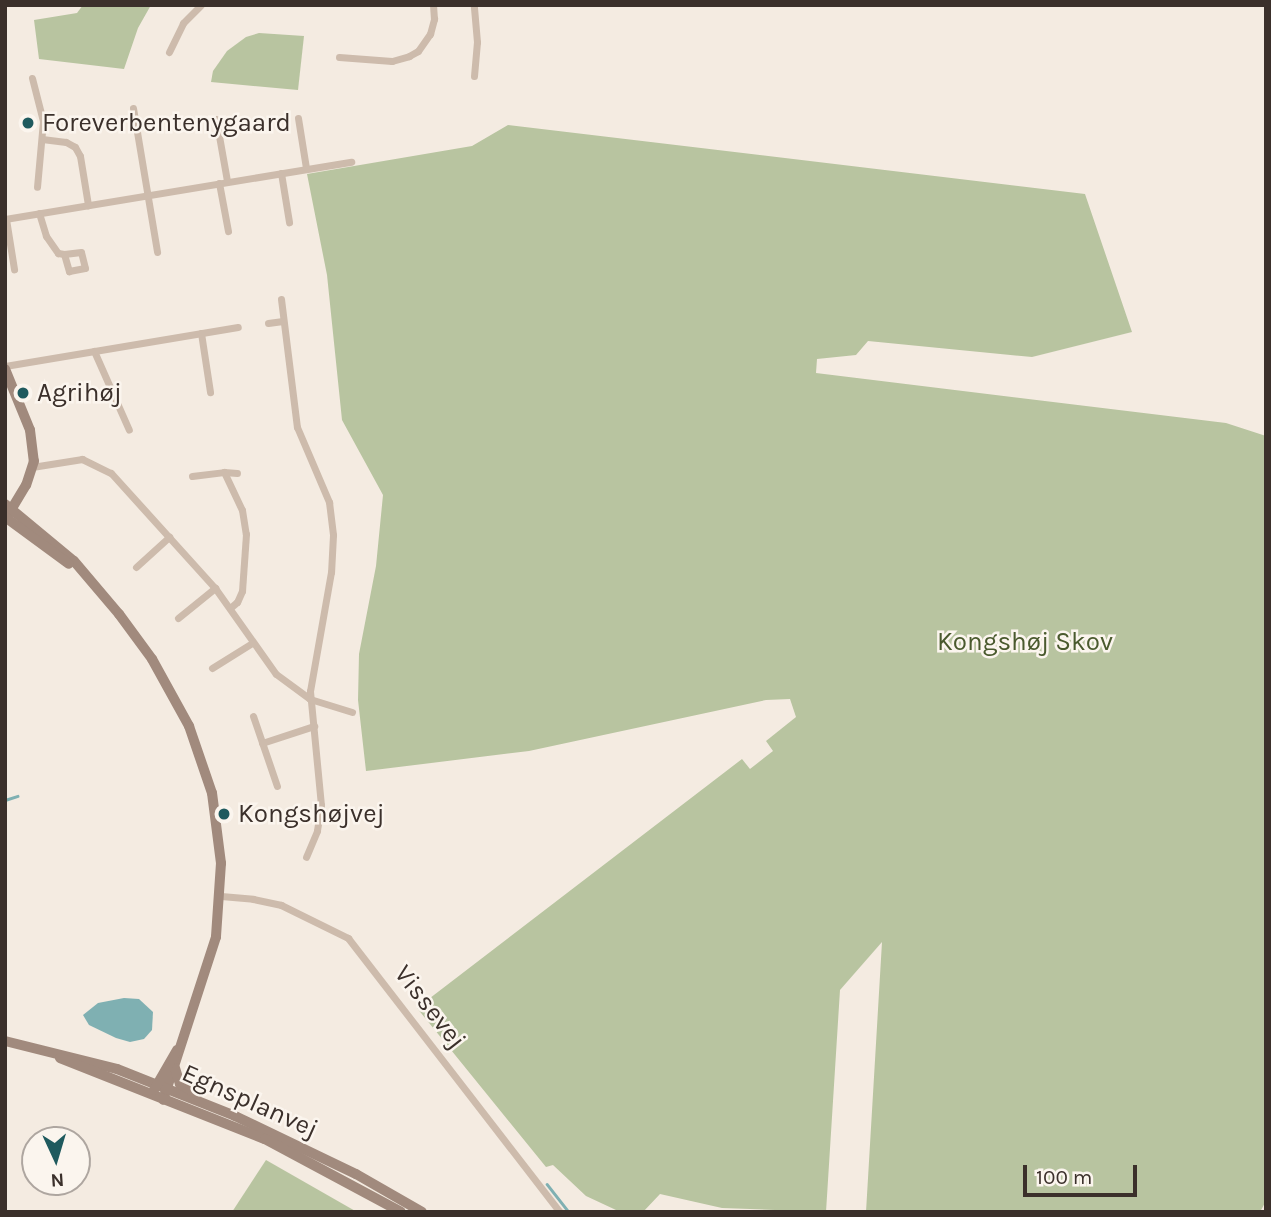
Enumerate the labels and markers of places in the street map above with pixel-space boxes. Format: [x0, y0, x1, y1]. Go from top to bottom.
place label: Foreverbentenygaard [42, 107, 291, 139]
marker: Foreverbentenygaard [20, 115, 36, 131]
place label: Agrihøj [37, 377, 122, 409]
marker: Agrihøj [15, 385, 31, 401]
place label: Kongshøjvej [238, 798, 385, 830]
marker: Kongshøjvej [216, 806, 232, 822]

